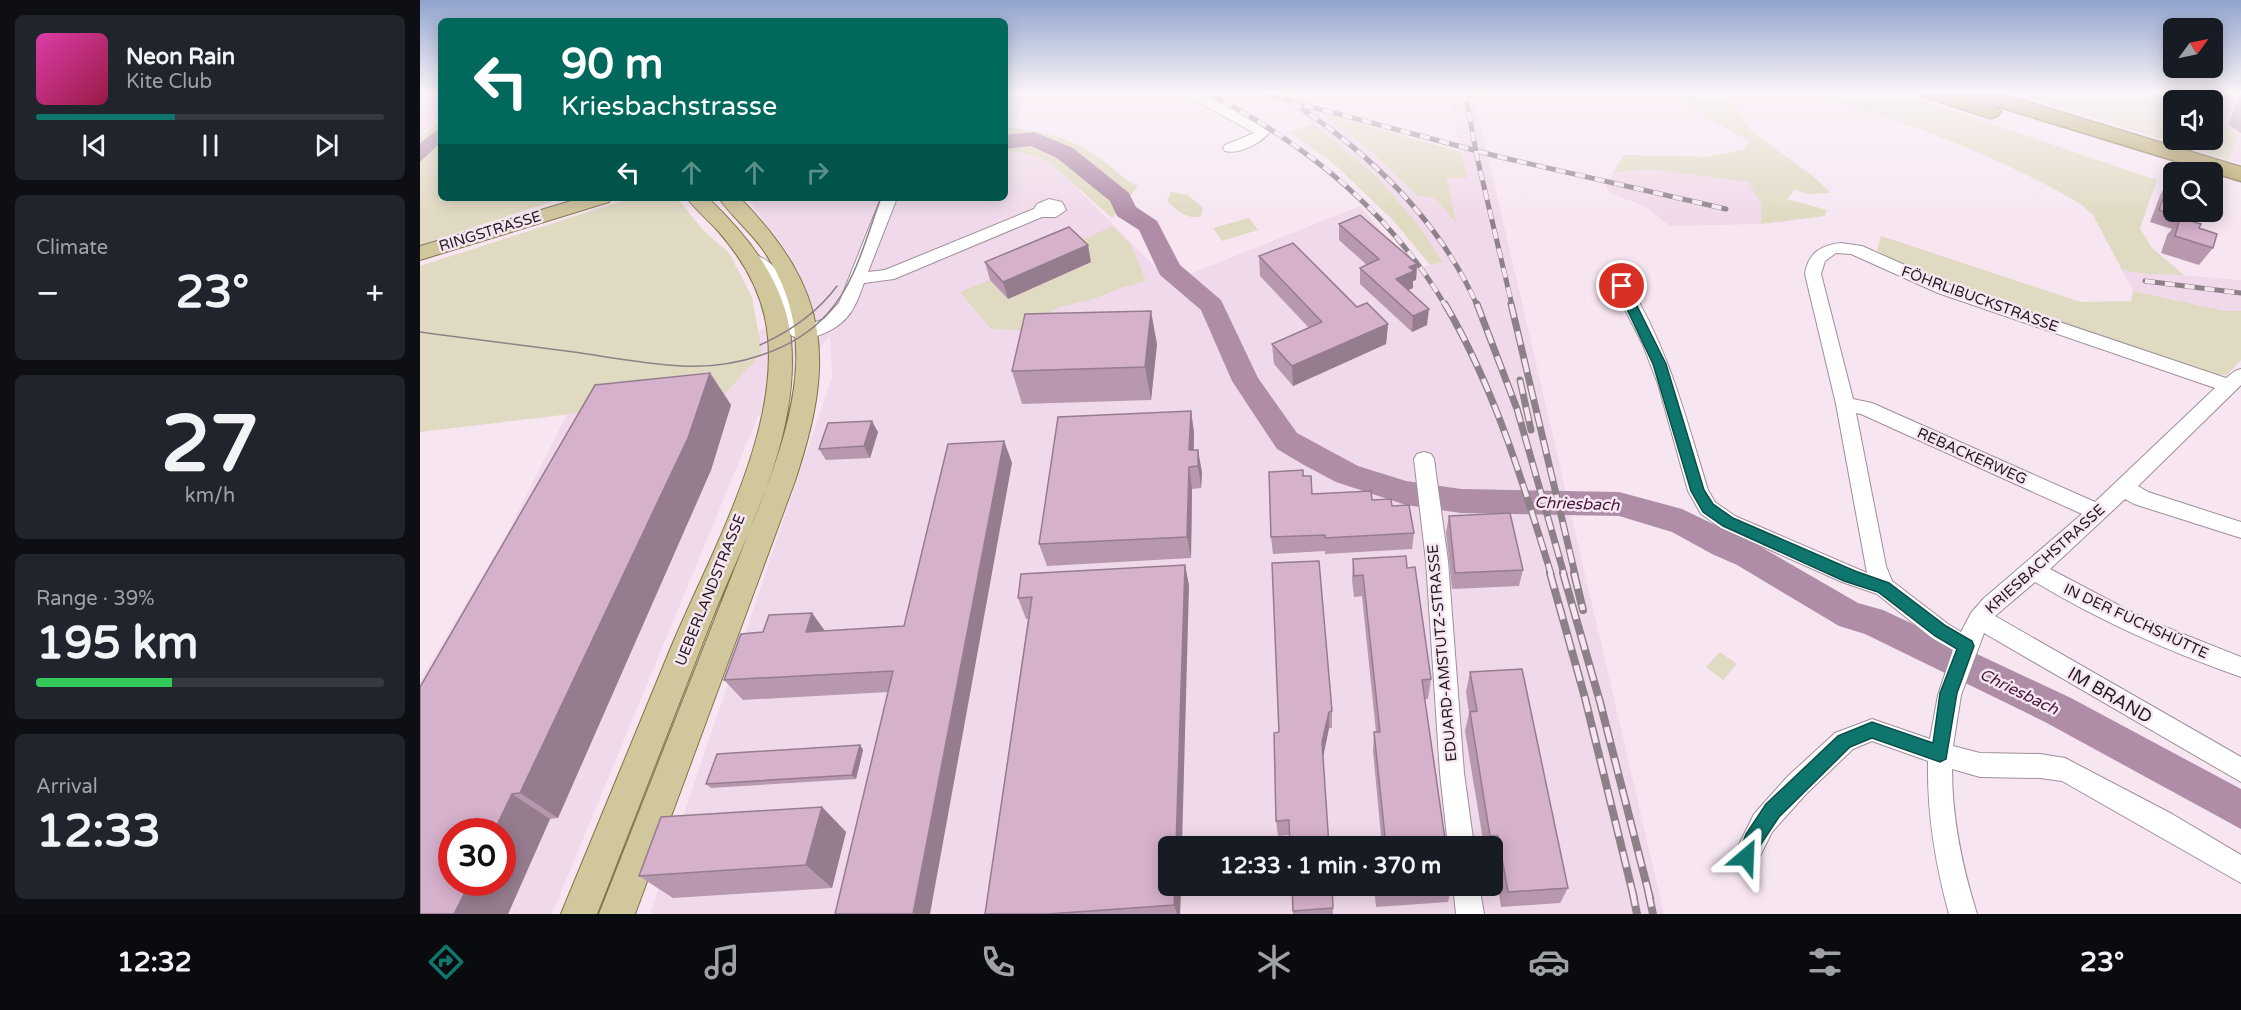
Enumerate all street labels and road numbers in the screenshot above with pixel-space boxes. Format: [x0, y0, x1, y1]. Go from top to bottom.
street label: RINGSTRASSE [437, 207, 543, 255]
street label: FÖHRLIBUCKSTRASSE [1899, 262, 2061, 336]
street label: REBACKERWEG [1914, 424, 2030, 488]
street label: KRIESBACHSTRASSE [1982, 501, 2108, 617]
street label: UEBERLANDSTRASSE [671, 511, 749, 669]
street label: EDUARD-AMSTUTZ-STRASSE [1424, 544, 1460, 762]
street label: IN DER FUCHSHÜTTE [2061, 580, 2211, 662]
street label: IM BRAND [2064, 662, 2156, 728]

